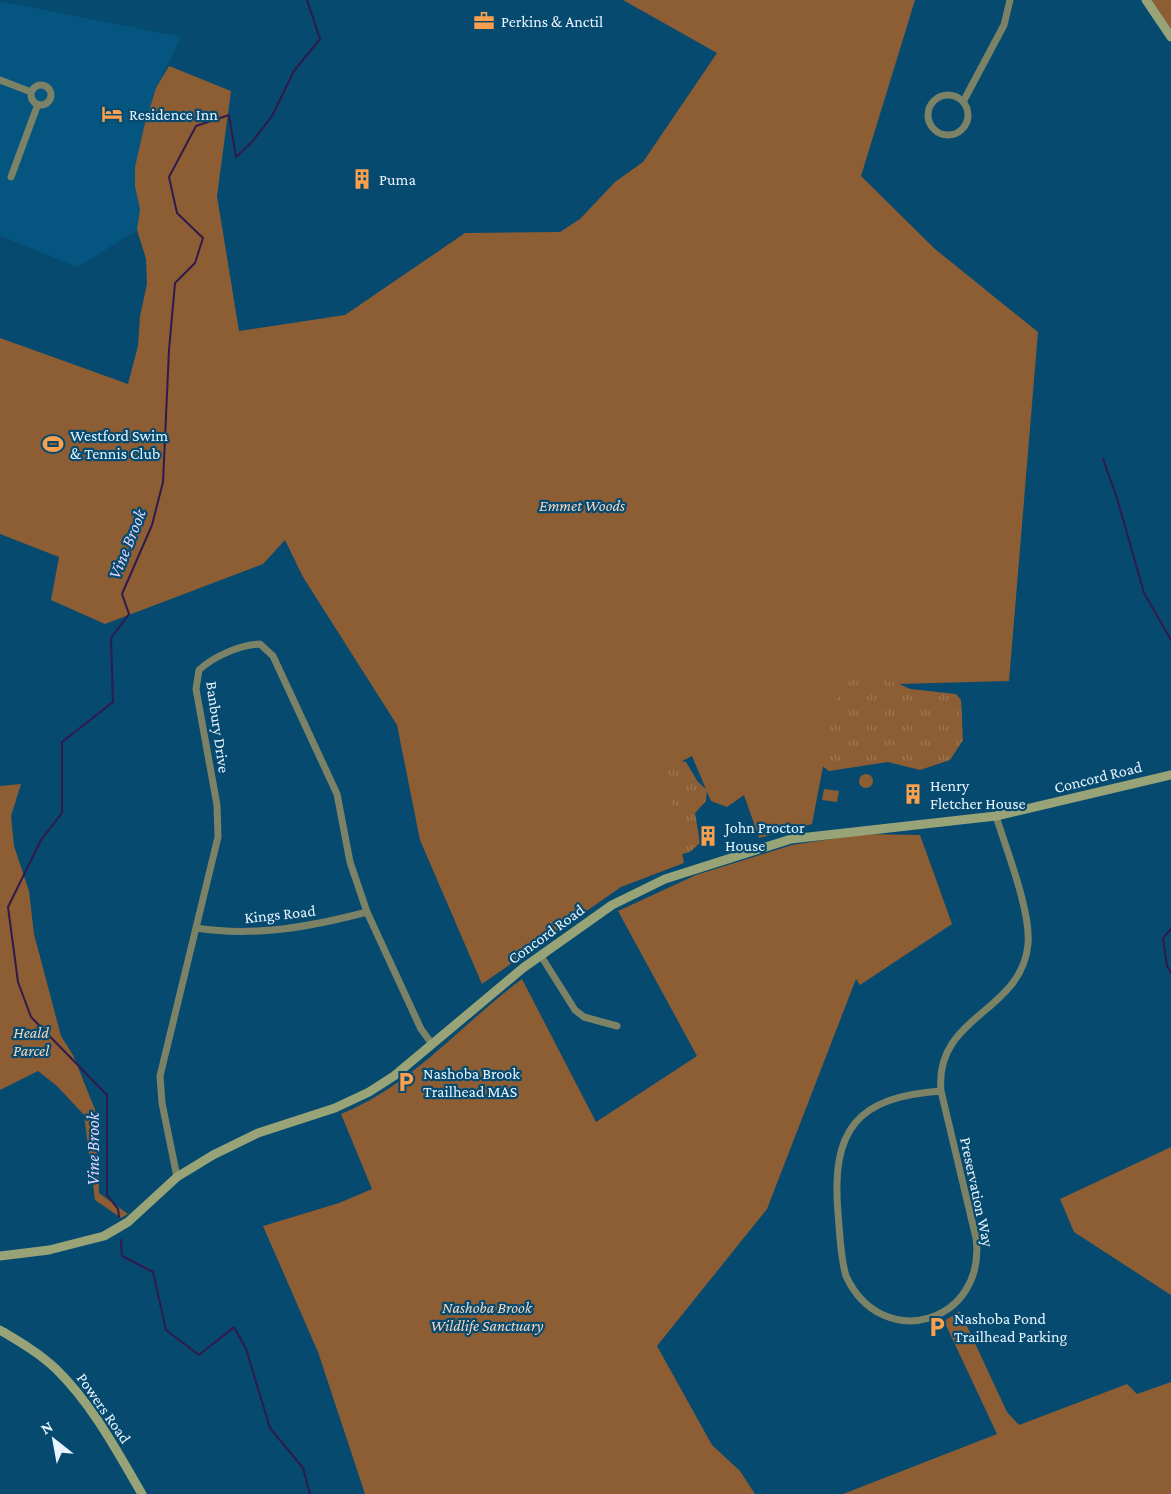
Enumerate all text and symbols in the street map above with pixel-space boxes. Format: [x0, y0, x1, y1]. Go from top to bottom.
office icon: Perkins & Anctil [472, 9, 496, 33]
place label: Perkins & Anctil [501, 13, 603, 30]
hotel icon: Residence Inn [100, 102, 124, 126]
place label: Residence Inn [129, 106, 218, 123]
building icon: Puma [350, 167, 374, 191]
place label: Puma [379, 171, 416, 188]
place label: Westford Swim & Tennis Club [70, 427, 168, 462]
sports icon: Westford Swim & Tennis Club [41, 432, 65, 456]
park label: Emmet Woods [539, 497, 625, 514]
water label: Vine Brook [104, 505, 150, 582]
street label: Banbury Drive [202, 680, 233, 774]
street label: Concord Road [1052, 758, 1144, 796]
place label: Henry Fletcher House [930, 777, 1025, 812]
building icon: Henry Fletcher House [901, 782, 925, 806]
place label: John Proctor House [723, 819, 805, 854]
building icon: John Proctor House [696, 824, 720, 848]
street label: Concord Road [505, 900, 588, 967]
street label: Kings Road [244, 902, 317, 927]
park label: Heald Parcel [13, 1024, 50, 1059]
place label: Nashoba Brook Trailhead MAS [423, 1065, 520, 1100]
parking icon: Nashoba Brook Trailhead MAS [394, 1070, 418, 1094]
water label: Vine Brook [83, 1111, 103, 1186]
street label: Preservation Way [956, 1136, 997, 1249]
park label: Nashoba Brook Wildlife Sanctuary [431, 1299, 544, 1335]
place label: Nashoba Pond Trailhead Parking [954, 1310, 1068, 1346]
parking icon: Nashoba Pond Trailhead Parking [925, 1315, 949, 1339]
street label: Powers Road [74, 1370, 135, 1447]
north arrow [24, 1410, 84, 1470]
text: N [37, 1417, 56, 1438]

